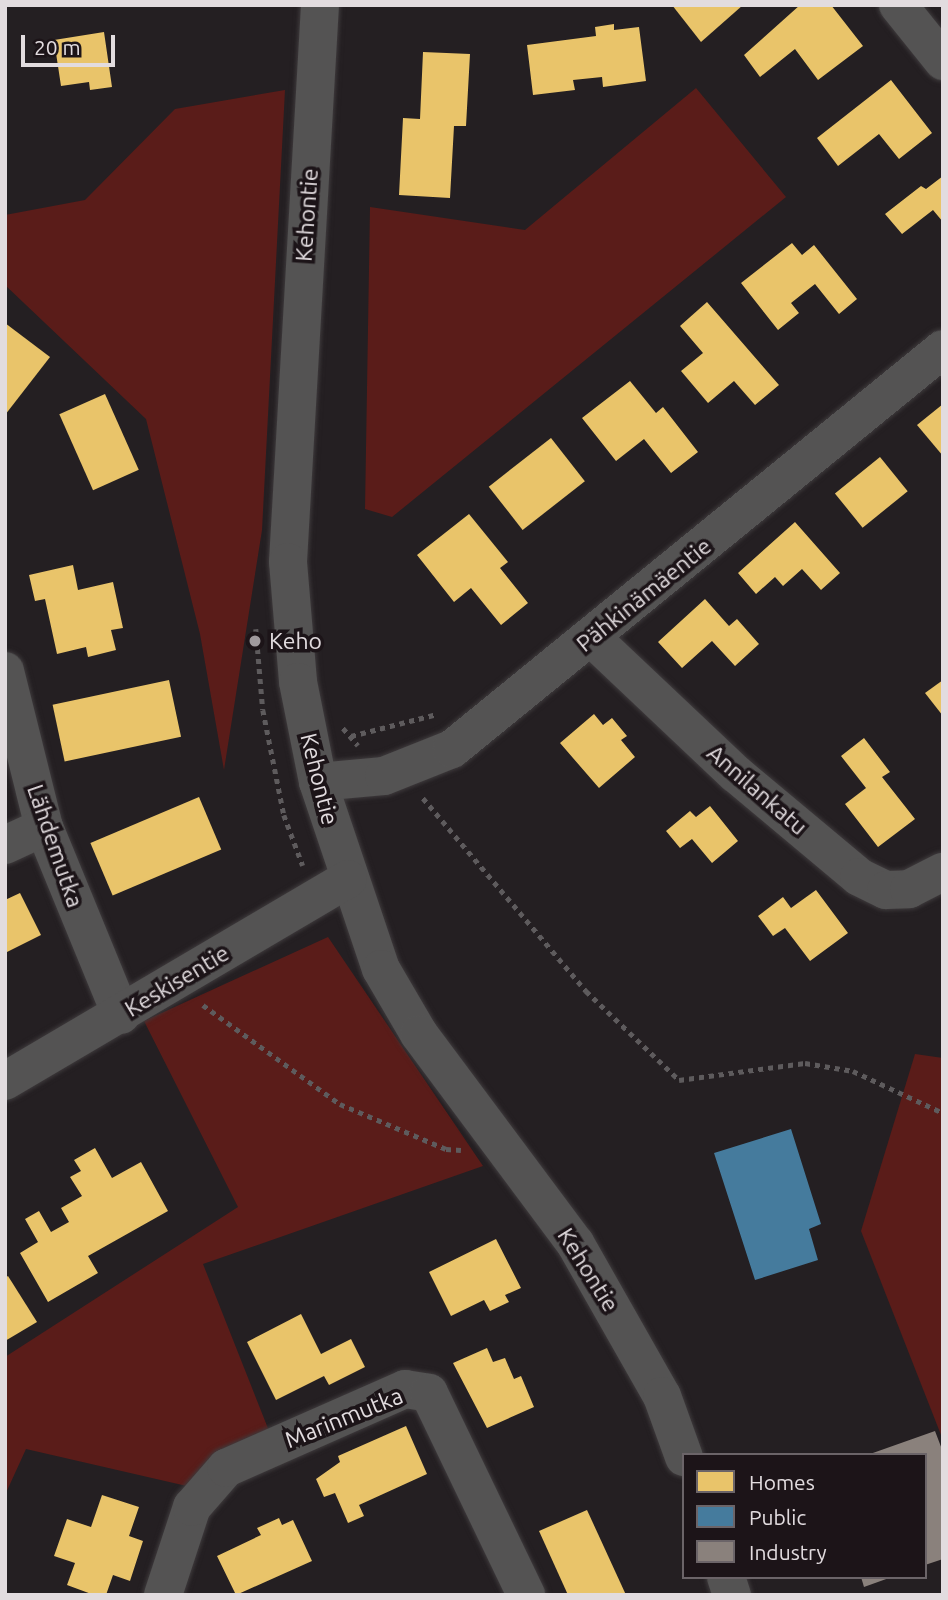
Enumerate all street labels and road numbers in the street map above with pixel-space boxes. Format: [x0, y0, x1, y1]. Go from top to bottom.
street label: Kehontie [290, 167, 324, 263]
street label: Pähkinämäentie [571, 532, 717, 658]
street label: Kehontie [294, 730, 344, 828]
street label: Annilankatu [701, 739, 813, 841]
street label: Lähdemutka [21, 781, 89, 911]
street label: Keskisentie [120, 939, 234, 1023]
street label: Kehontie [552, 1223, 624, 1317]
street label: Marinmutka [281, 1382, 407, 1454]

